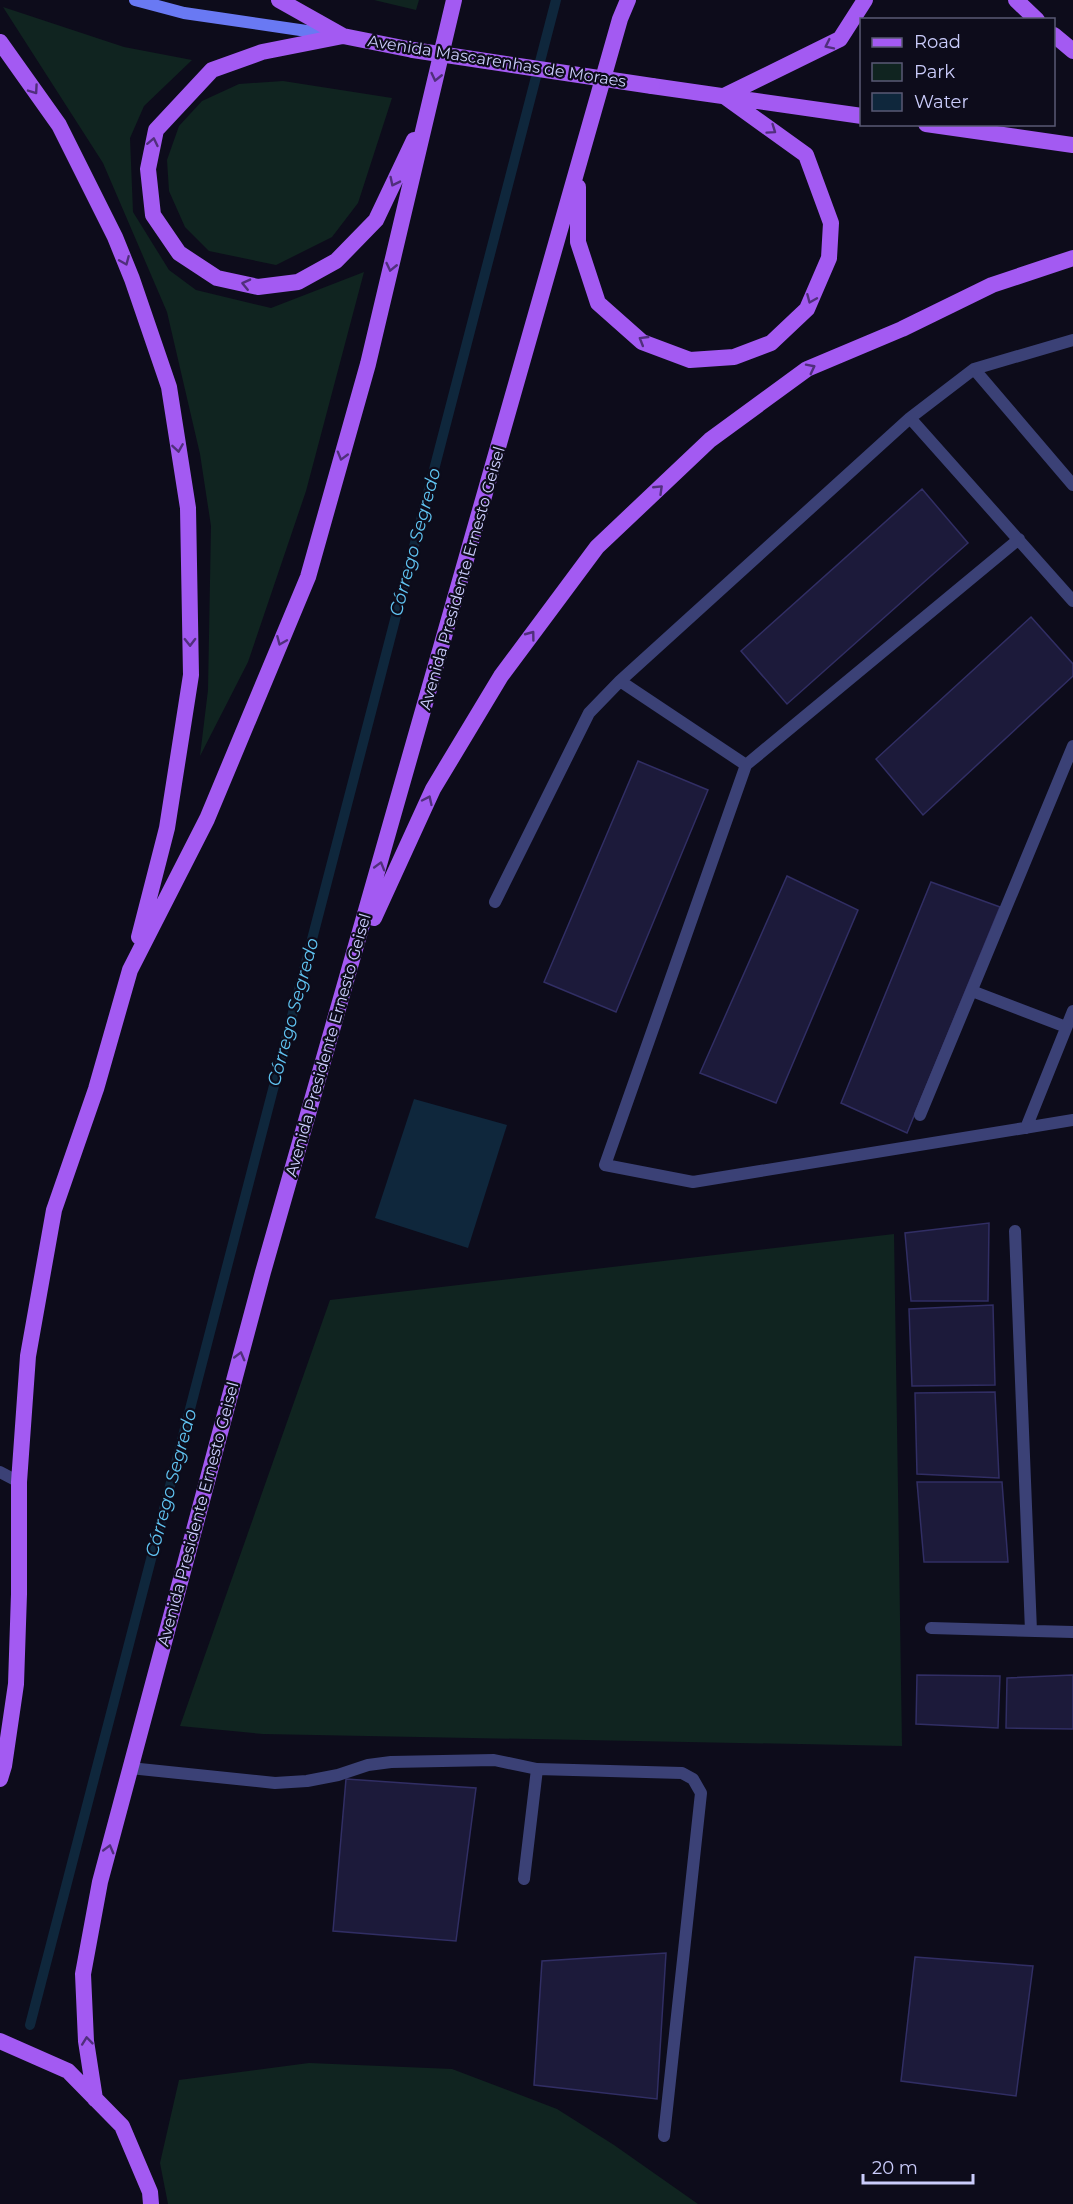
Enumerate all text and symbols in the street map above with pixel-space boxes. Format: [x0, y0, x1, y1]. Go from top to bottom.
legend [860, 18, 1055, 126]
street label: Avenida Mascarenhas de Moraes [366, 31, 628, 91]
text: Road [914, 31, 961, 53]
one-way arrow [825, 37, 836, 49]
text: Park [914, 61, 955, 83]
one-way arrow [430, 72, 443, 82]
one-way arrow [27, 83, 38, 94]
text: Water [914, 91, 969, 113]
one-way arrow [765, 123, 776, 134]
one-way arrow [146, 137, 159, 147]
one-way arrow [389, 175, 401, 186]
one-way arrow [118, 255, 130, 266]
one-way arrow [385, 262, 398, 272]
one-way arrow [242, 279, 252, 292]
one-way arrow [806, 293, 818, 304]
one-way arrow [639, 336, 649, 348]
one-way arrow [805, 364, 816, 376]
one-way arrow [172, 444, 184, 453]
street label: Avenida Presidente Ernesto Geisel [415, 444, 509, 712]
one-way arrow [337, 450, 349, 461]
water label: Córrego Segredo [385, 465, 445, 619]
one-way arrow [651, 485, 662, 496]
one-way arrow [524, 631, 535, 642]
one-way arrow [276, 634, 288, 645]
one-way arrow [184, 638, 197, 647]
one-way arrow [421, 796, 433, 807]
one-way arrow [373, 861, 385, 871]
street label: Avenida Presidente Ernesto Geisel [281, 911, 375, 1179]
water label: Córrego Segredo [263, 935, 323, 1089]
one-way arrow [233, 1351, 246, 1361]
street label: Avenida Presidente Ernesto Geisel [153, 1380, 243, 1648]
water label: Córrego Segredo [141, 1406, 201, 1560]
one-way arrow [102, 1844, 114, 1855]
one-way arrow [81, 2036, 94, 2046]
scale bar [863, 2147, 972, 2185]
text: 20 m [872, 2157, 918, 2179]

